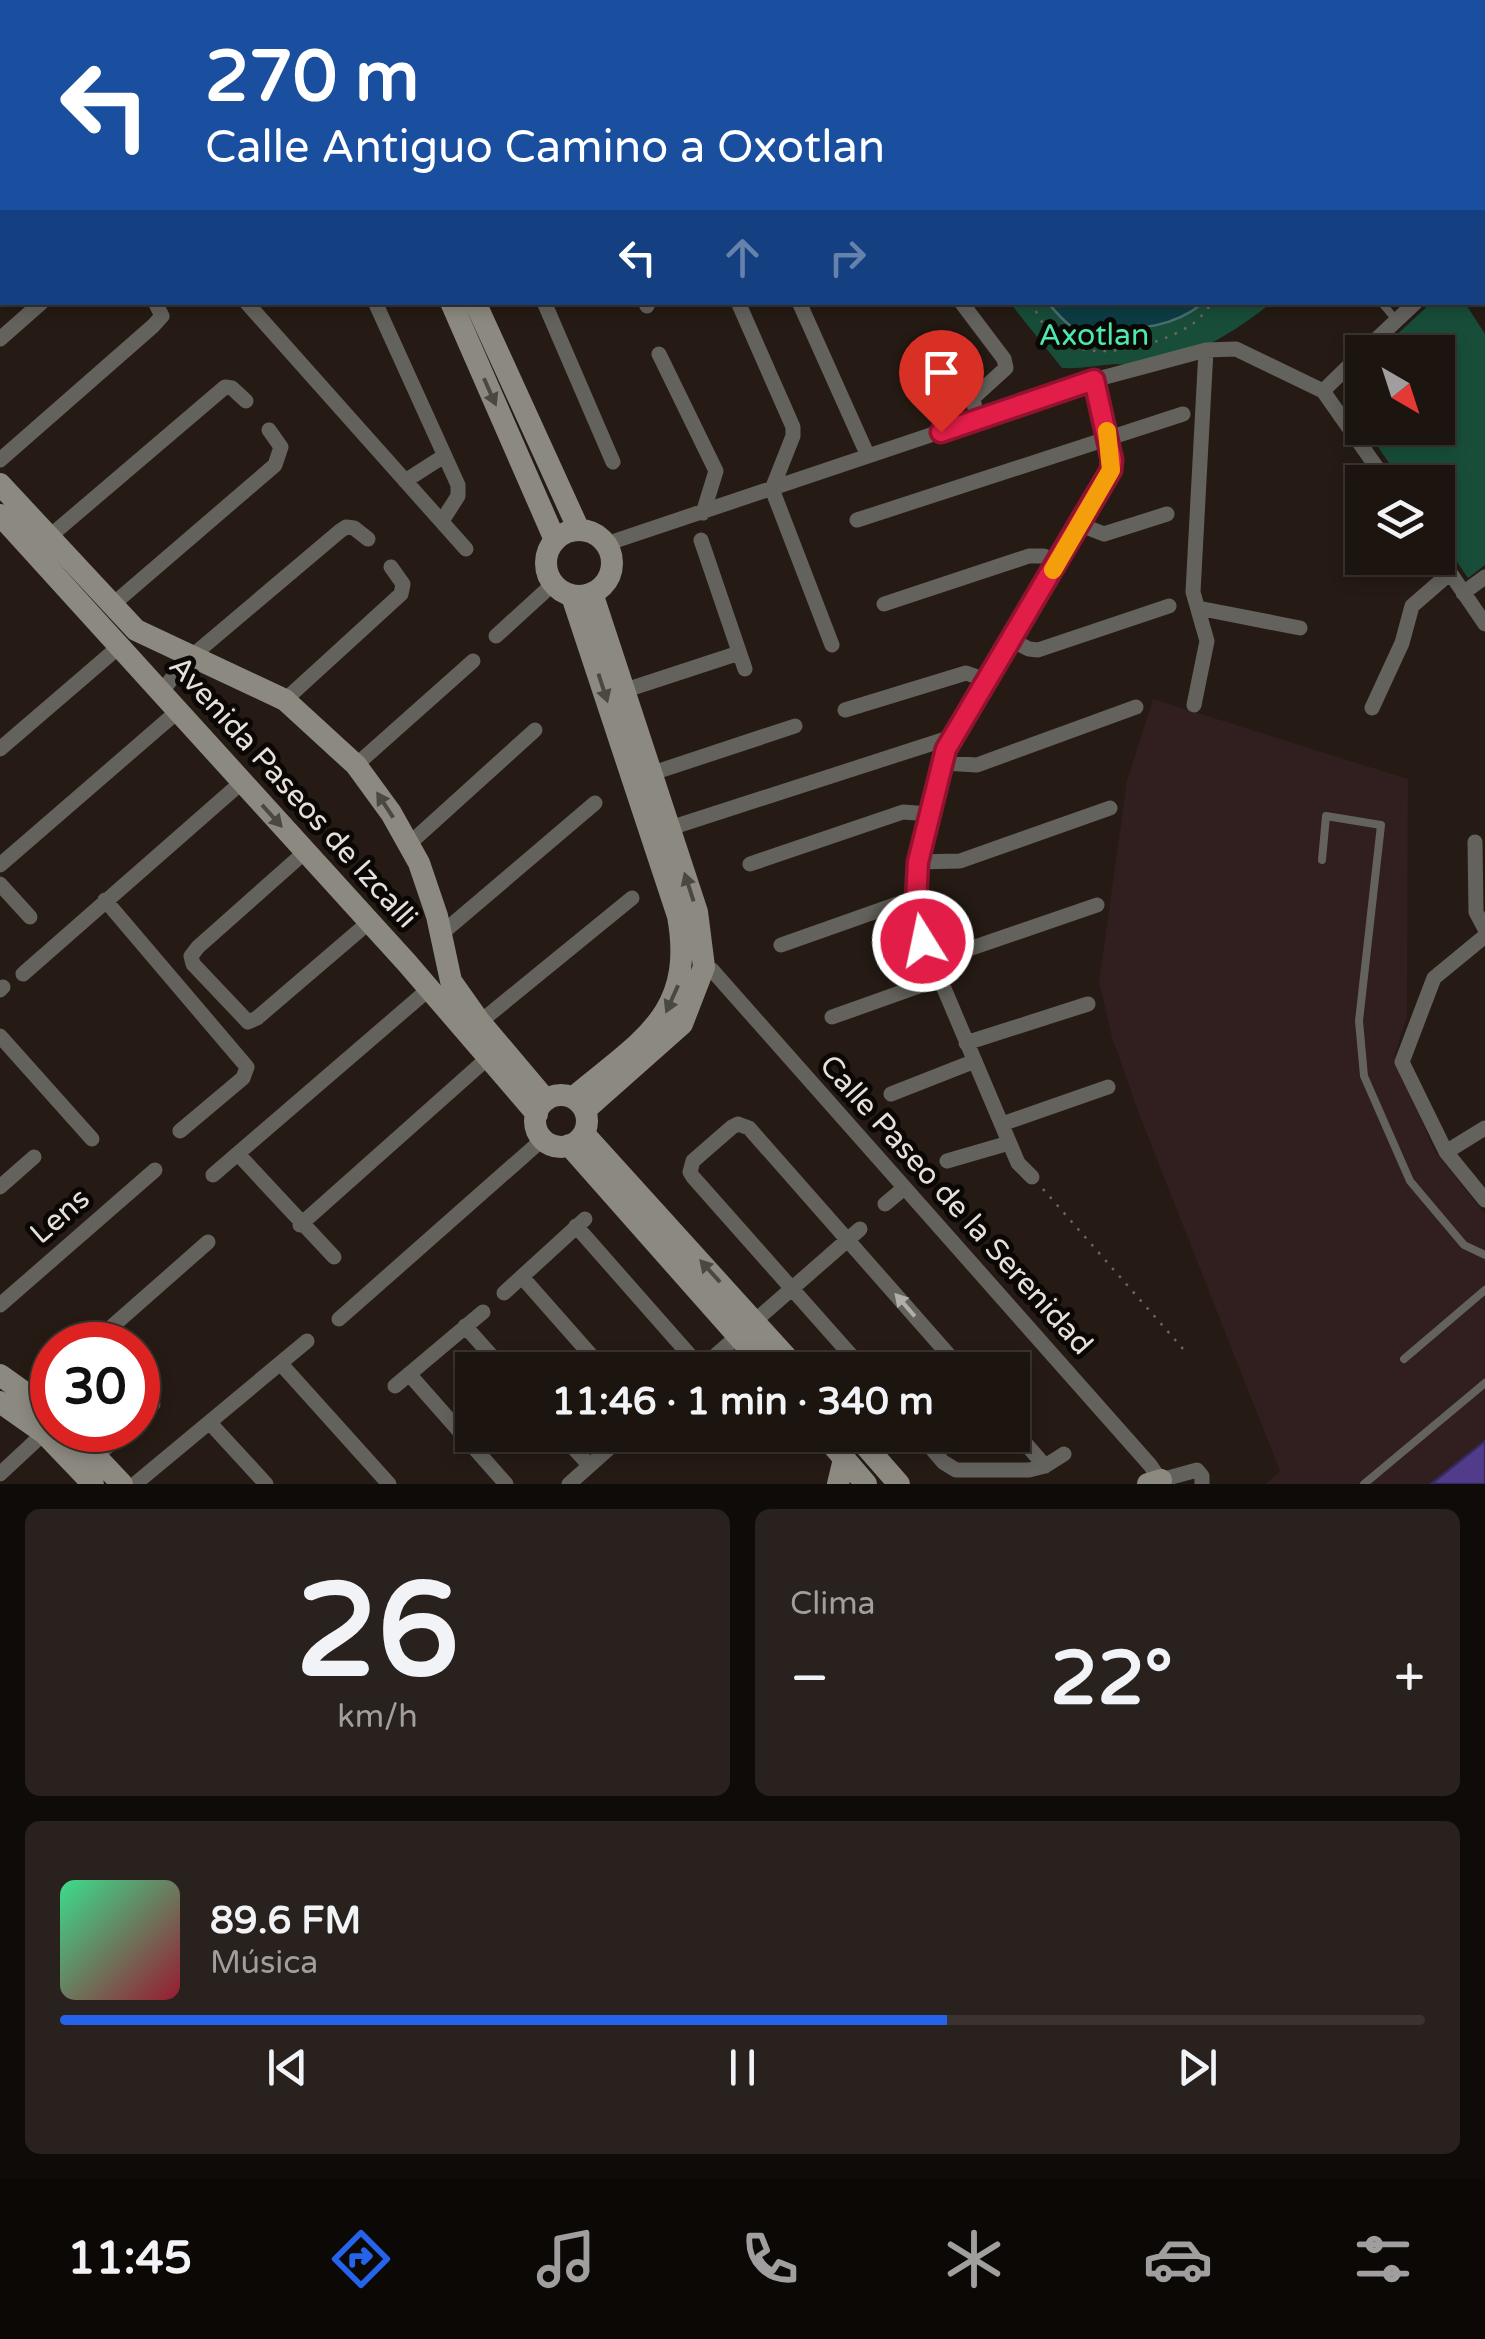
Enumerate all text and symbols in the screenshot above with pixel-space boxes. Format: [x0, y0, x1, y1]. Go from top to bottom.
text: 270 m [205, 36, 419, 120]
icon: left [40, 40, 170, 170]
text: Calle Antiguo Camino a Oxotlan [205, 121, 885, 175]
icon: left [610, 230, 665, 285]
icon: ahead [715, 230, 770, 285]
icon: right [820, 230, 875, 285]
park label: Axotlan [1039, 317, 1149, 354]
pin [899, 330, 984, 433]
north arrow [1345, 335, 1455, 445]
map controls [1345, 335, 1455, 575]
icon: arrive [914, 345, 969, 400]
one-way arrow [482, 377, 498, 407]
button: layers [1345, 465, 1455, 575]
street label: Avenida Paseos de Izcalli [161, 648, 425, 936]
one-way arrow [596, 674, 611, 704]
one-way arrow [376, 791, 394, 818]
one-way arrow [261, 803, 283, 828]
one-way arrow [681, 871, 696, 901]
position arrow [871, 889, 975, 993]
one-way arrow [664, 984, 680, 1014]
street label: Calle Paseo de la Serenidad [811, 1047, 1101, 1363]
street label: Lens [23, 1180, 97, 1252]
one-way arrow [699, 1259, 722, 1283]
one-way arrow [894, 1292, 916, 1317]
speed limit sign: 30 [30, 1322, 160, 1452]
text: 11:46 · 1 min · 340 m [551, 1379, 934, 1425]
text: 26 [296, 1555, 459, 1711]
text: Clima [790, 1585, 876, 1623]
text: 22° [1050, 1634, 1173, 1724]
text: − [790, 1646, 829, 1712]
text: + [1394, 1646, 1425, 1712]
text: km/h [337, 1698, 418, 1736]
text: 89.6 FM [210, 1898, 361, 1944]
text: Música [210, 1944, 318, 1982]
icon: previous [260, 2040, 315, 2095]
icon: pause [715, 2040, 770, 2095]
icon: next [1170, 2040, 1225, 2095]
icon: directions [326, 2224, 396, 2294]
icon: music [531, 2224, 601, 2294]
icon: phone [735, 2224, 805, 2294]
icon: climate [939, 2224, 1009, 2294]
icon: car [1143, 2224, 1213, 2294]
icon: filters [1348, 2224, 1418, 2294]
text: 11:45 [67, 2232, 192, 2286]

